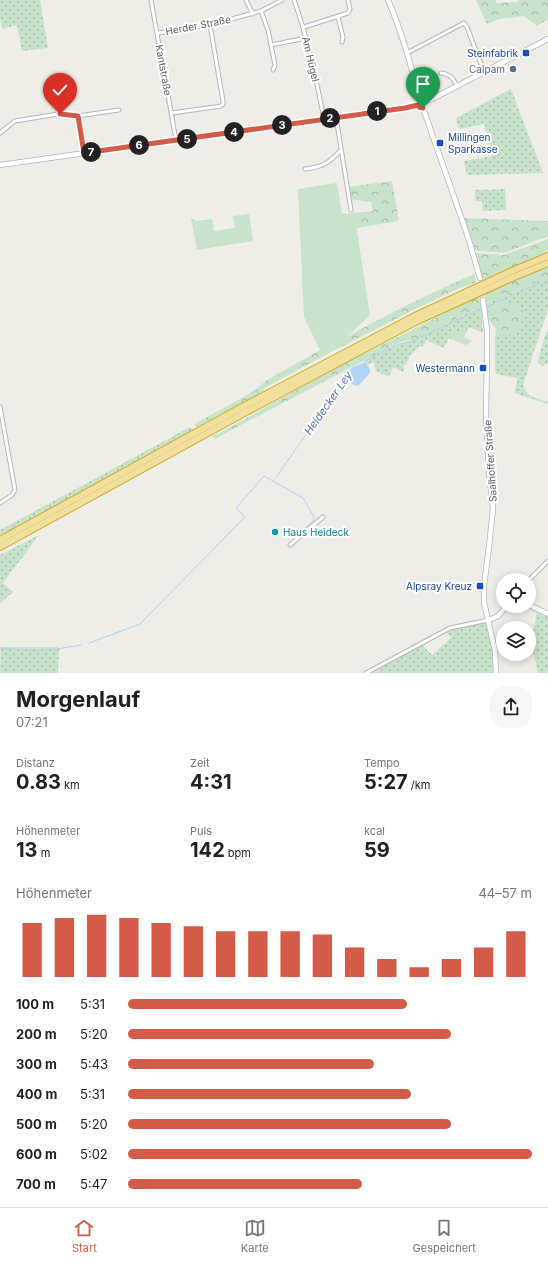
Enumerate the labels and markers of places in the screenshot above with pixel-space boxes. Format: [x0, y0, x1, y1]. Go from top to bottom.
place label: Steinfabrik [467, 47, 519, 59]
marker: Steinfabrik [521, 48, 531, 58]
place label: Calpam [469, 63, 505, 75]
marker: Calpam [508, 64, 518, 74]
pin [406, 67, 440, 108]
pin [43, 73, 77, 114]
pin: 1 [367, 101, 387, 121]
pin: 2 [320, 108, 340, 128]
pin: 3 [272, 115, 292, 135]
pin: 4 [224, 122, 244, 142]
pin: 5 [177, 129, 197, 149]
place label: Millingen Sparkasse [448, 131, 498, 155]
pin: 6 [129, 135, 149, 155]
marker: Millingen Sparkasse [435, 138, 445, 148]
pin: 7 [81, 142, 101, 162]
place label: Westermann [415, 362, 475, 374]
marker: Westermann [478, 363, 488, 373]
place label: Haus Heideck [283, 526, 349, 538]
marker: Haus Heideck [270, 527, 280, 537]
place label: Alpsray Kreuz [406, 580, 472, 592]
marker: Alpsray Kreuz [475, 581, 485, 591]

